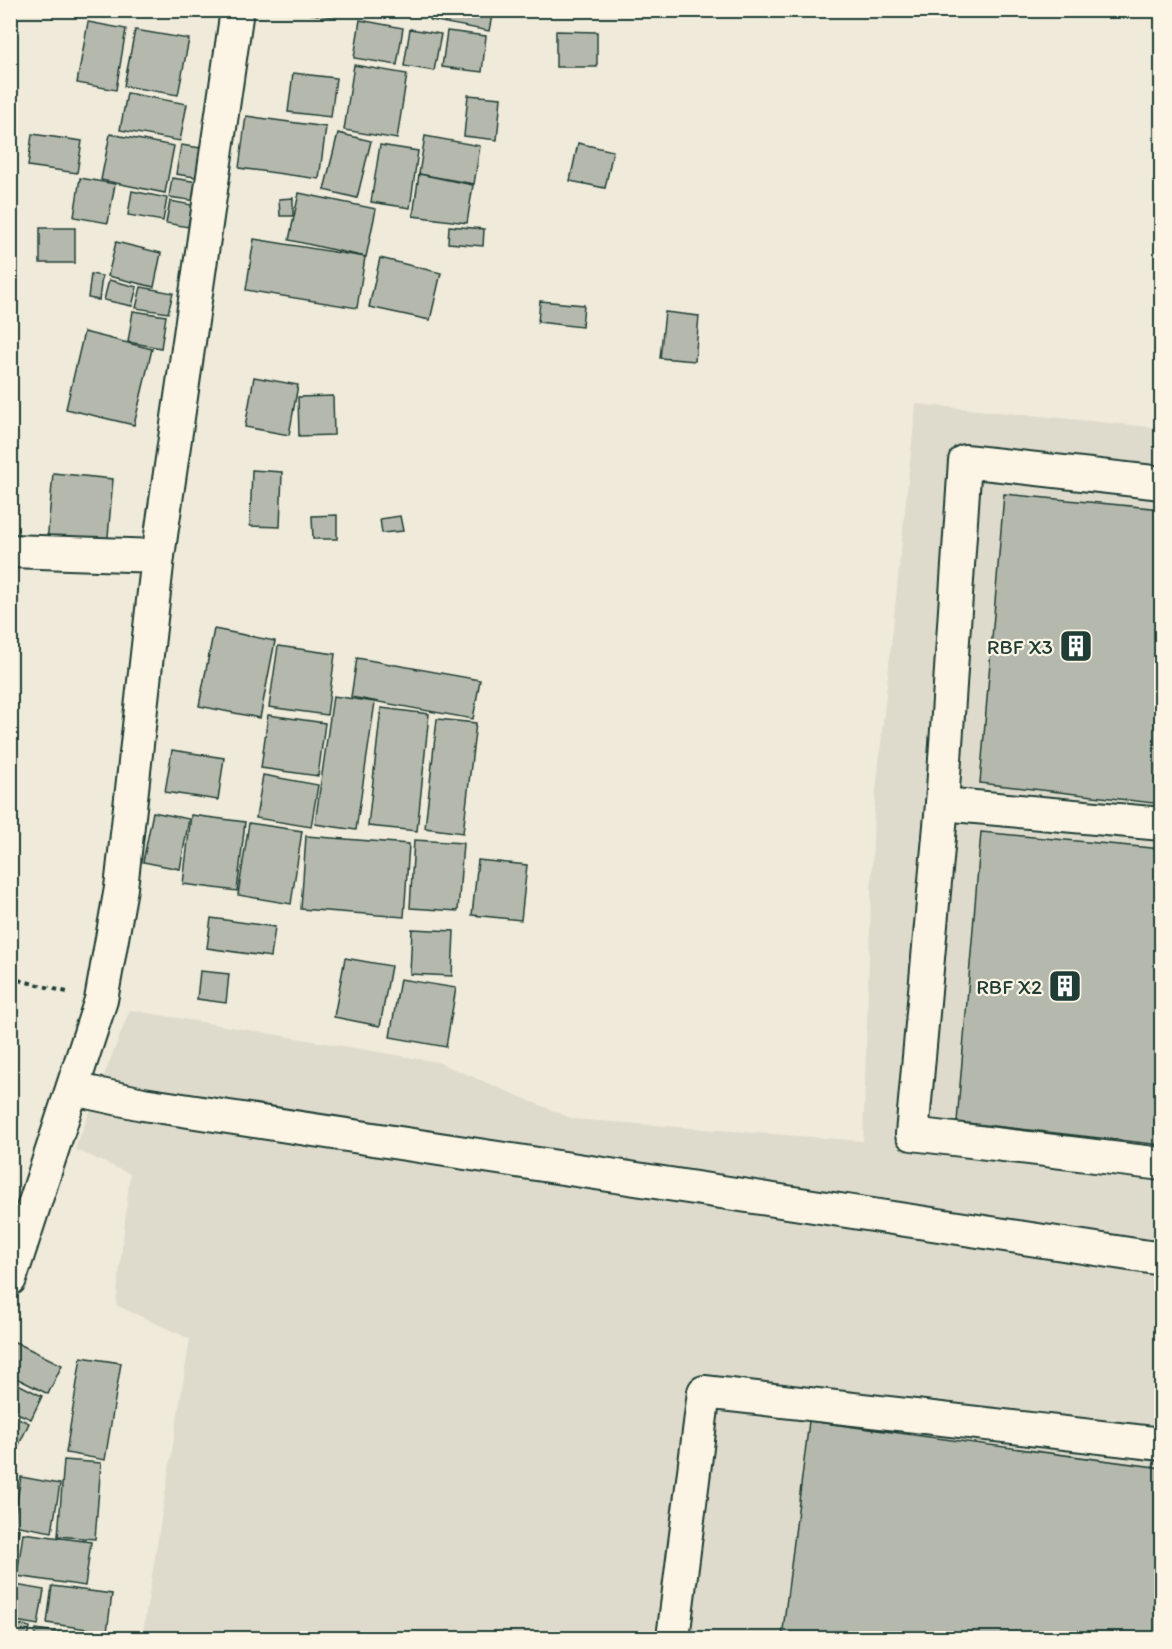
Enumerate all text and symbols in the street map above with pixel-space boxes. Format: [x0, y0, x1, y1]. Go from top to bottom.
building icon: RBF X3 [1058, 628, 1094, 664]
place label: RBF X3 [987, 634, 1053, 659]
building icon: RBF X2 [1047, 968, 1083, 1004]
place label: RBF X2 [976, 974, 1042, 999]

